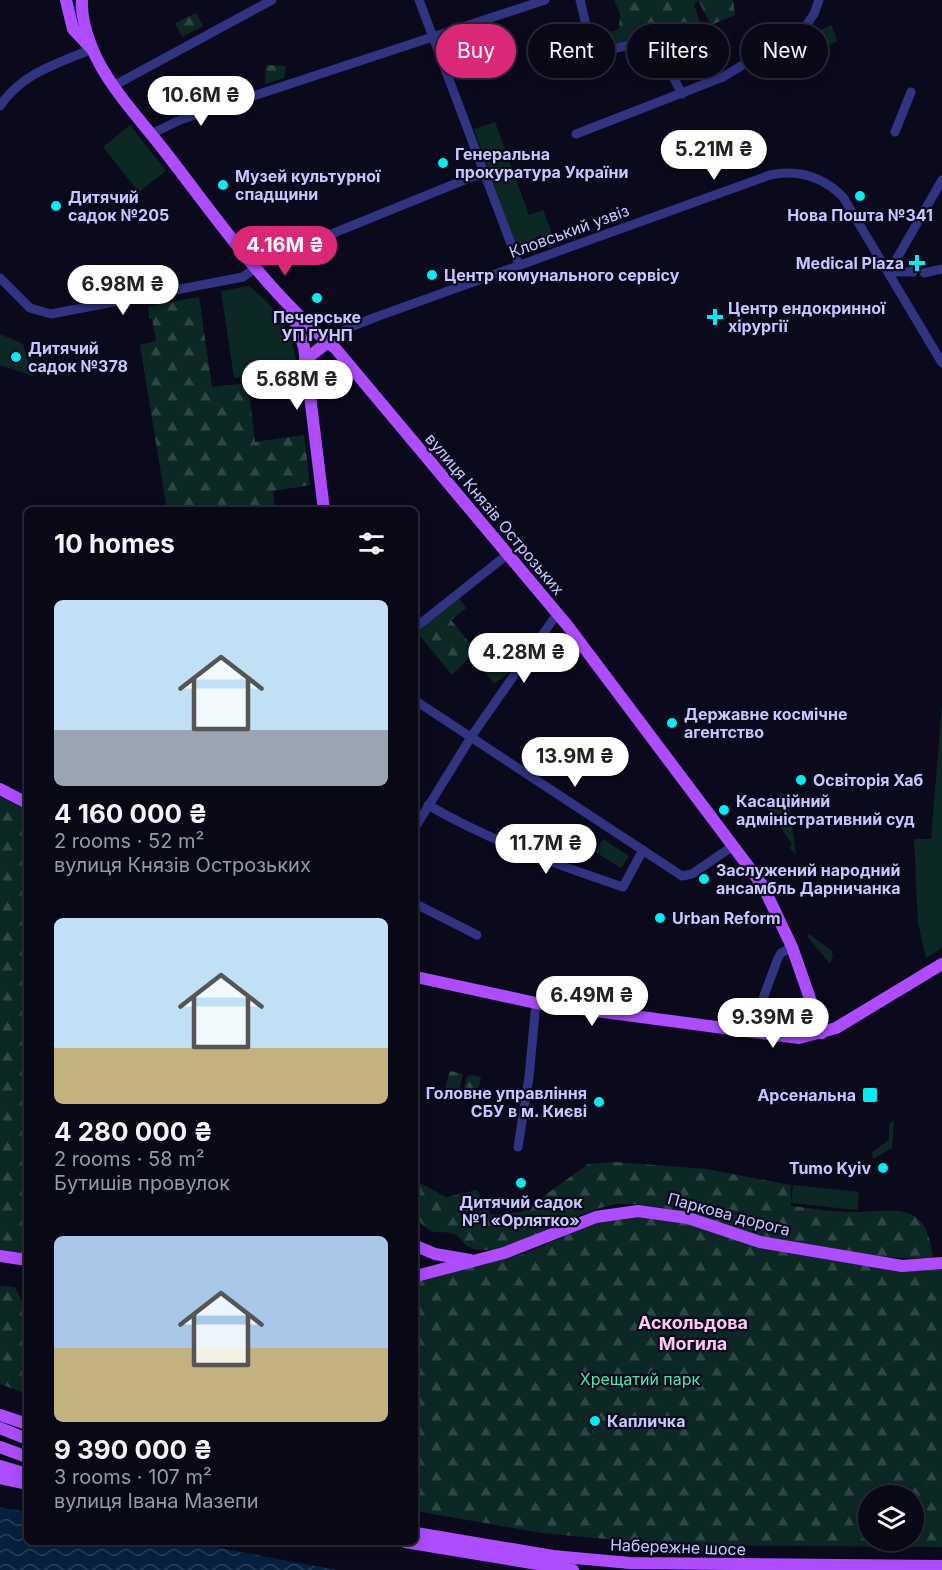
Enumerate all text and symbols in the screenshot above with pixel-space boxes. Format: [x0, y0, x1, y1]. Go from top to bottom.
chip: Buy [436, 24, 516, 78]
chip: Rent [528, 24, 615, 78]
chip: Filters [627, 24, 729, 78]
chip: New [741, 24, 828, 78]
pin: 10.6M ₴ [146, 76, 256, 127]
text: 10.6M ₴ [162, 83, 240, 107]
pin: 5.21M ₴ [659, 130, 769, 181]
text: 5.21M ₴ [675, 137, 753, 161]
place label: Генеральна прокуратура України [455, 144, 629, 182]
marker: Генеральна прокуратура України [436, 156, 450, 170]
place label: Музей культурної спадщини [235, 166, 382, 204]
marker: Музей культурної спадщини [216, 178, 230, 192]
place label: Дитячий садок №205 [68, 187, 169, 225]
marker: Нова Пошта №341 [853, 189, 867, 203]
marker: Дитячий садок №205 [49, 199, 63, 213]
street label: Кловський узвіз [506, 200, 632, 262]
place label: Нова Пошта №341 [787, 205, 933, 225]
pin: 4.16M ₴ [230, 226, 340, 277]
text: 4.16M ₴ [246, 233, 324, 257]
place label: Medical Plaza [796, 253, 904, 273]
marker: Medical Plaza [908, 254, 926, 272]
pin: 6.98M ₴ [68, 265, 178, 316]
place label: Центр комунального сервісу [444, 265, 680, 285]
marker: Центр комунального сервісу [425, 268, 439, 282]
text: 6.98M ₴ [82, 272, 164, 296]
marker: Печерське УП ГУНП [310, 291, 324, 305]
place label: Центр ендокринної хірургії [728, 298, 887, 336]
place label: Печерське УП ГУНП [273, 307, 361, 345]
marker: Центр ендокринної хірургії [706, 308, 724, 326]
place label: Дитячий садок №378 [28, 338, 128, 376]
marker: Дитячий садок №378 [9, 350, 23, 364]
pin: 5.68M ₴ [242, 360, 352, 411]
text: 5.68M ₴ [256, 367, 338, 391]
street label: вулиця Князів Острозьких [421, 429, 569, 599]
icon: filters [355, 527, 388, 560]
text: 10 homes [54, 528, 175, 559]
pin: 4.28M ₴ [469, 633, 579, 684]
icon: home [167, 639, 275, 747]
text: 4.28M ₴ [482, 640, 566, 664]
place label: Державне космічне агентство [684, 704, 847, 742]
marker: Державне космічне агентство [665, 716, 679, 730]
pin: 13.9M ₴ [520, 737, 630, 788]
text: 13.9M ₴ [536, 744, 614, 768]
place label: Освіторія Хаб [813, 770, 924, 790]
marker: Освіторія Хаб [794, 773, 808, 787]
place label: Касаційний адміністративний суд [736, 791, 915, 829]
text: 4 160 000 ₴ [54, 798, 208, 829]
marker: Касаційний адміністративний суд [717, 803, 731, 817]
pin: 11.7M ₴ [491, 824, 601, 875]
text: 2 rooms · 52 m² [54, 829, 204, 853]
text: 11.7M ₴ [509, 831, 583, 855]
text: вулиця Князів Острозьких [54, 853, 311, 877]
place label: Заслужений народний ансамбль Дарничанка [716, 860, 900, 898]
marker: Заслужений народний ансамбль Дарничанка [697, 872, 711, 886]
place label: Urban Reform [672, 908, 781, 928]
marker: Urban Reform [653, 911, 667, 925]
icon: home [167, 957, 275, 1065]
pin: 6.49M ₴ [537, 976, 647, 1027]
text: 6.49M ₴ [550, 983, 634, 1007]
pin: 9.39M ₴ [718, 998, 828, 1049]
text: 9.39M ₴ [732, 1005, 814, 1029]
place label: Головне управління СБУ в м. Києві [426, 1083, 587, 1121]
place label: Арсенальна [757, 1085, 856, 1105]
marker: Арсенальна [861, 1086, 879, 1104]
marker: Головне управління СБУ в м. Києві [592, 1095, 606, 1109]
text: 4 280 000 ₴ [54, 1116, 213, 1147]
text: 2 rooms · 58 m² [54, 1147, 205, 1171]
place label: Tumo Kyiv [789, 1158, 871, 1178]
marker: Tumo Kyiv [876, 1161, 890, 1175]
text: Бутишів провулок [54, 1171, 230, 1195]
marker: Дитячий садок №1 «Орлятко» [514, 1176, 528, 1190]
street label: Паркова дорога [666, 1188, 792, 1240]
place label: Дитячий садок №1 «Орлятко» [459, 1192, 583, 1230]
icon: home [167, 1275, 275, 1383]
district label: Аскольдова Могила [638, 1312, 748, 1354]
park label: Хрещатий парк [580, 1369, 701, 1389]
place label: Капличка [607, 1411, 685, 1431]
marker: Капличка [588, 1414, 602, 1428]
text: 9 390 000 ₴ [54, 1434, 212, 1465]
text: 3 rooms · 107 m² [54, 1465, 212, 1489]
map controls [858, 1485, 924, 1551]
button: layers [858, 1485, 924, 1551]
text: вулиця Івана Мазепи [54, 1489, 259, 1513]
street label: Набережне шосе [610, 1535, 746, 1559]

